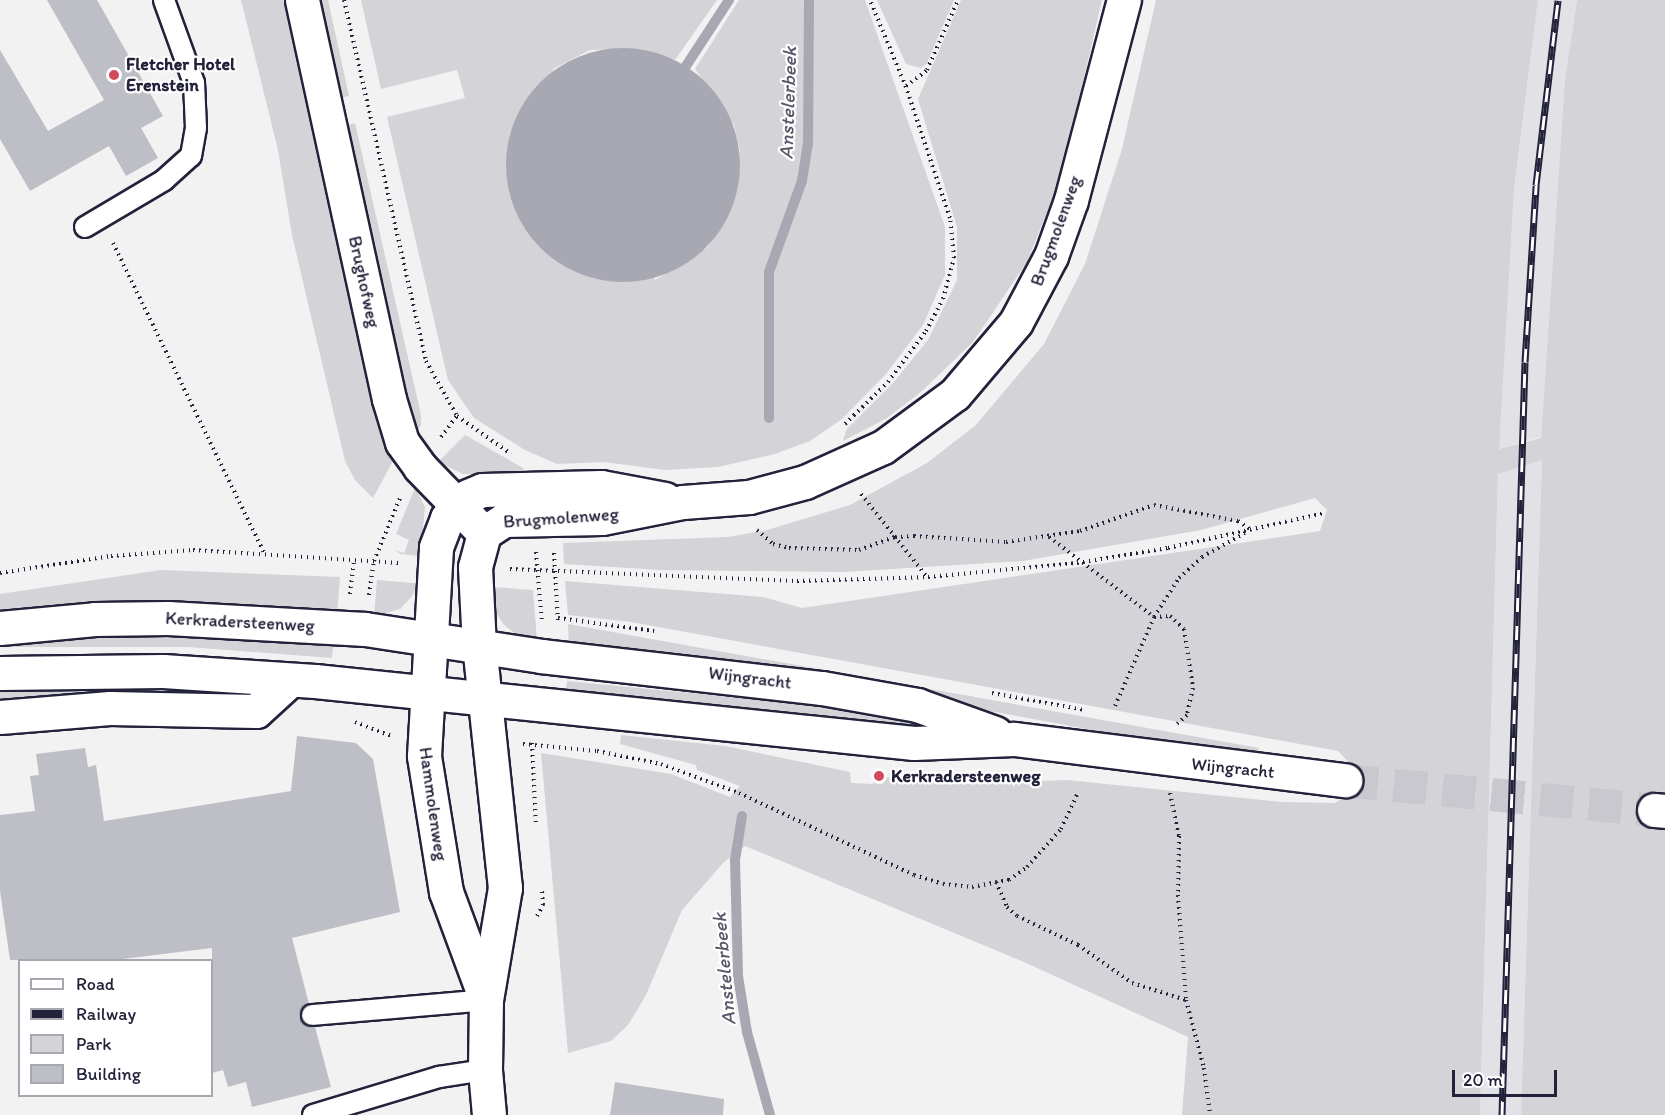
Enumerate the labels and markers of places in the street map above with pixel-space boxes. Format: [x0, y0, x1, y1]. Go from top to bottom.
place label: Fletcher Hotel Erenstein [126, 54, 235, 97]
marker: Fletcher Hotel Erenstein [107, 68, 121, 82]
place label: Kerkradersteenweg [891, 765, 1040, 787]
marker: Kerkradersteenweg [872, 769, 886, 783]

